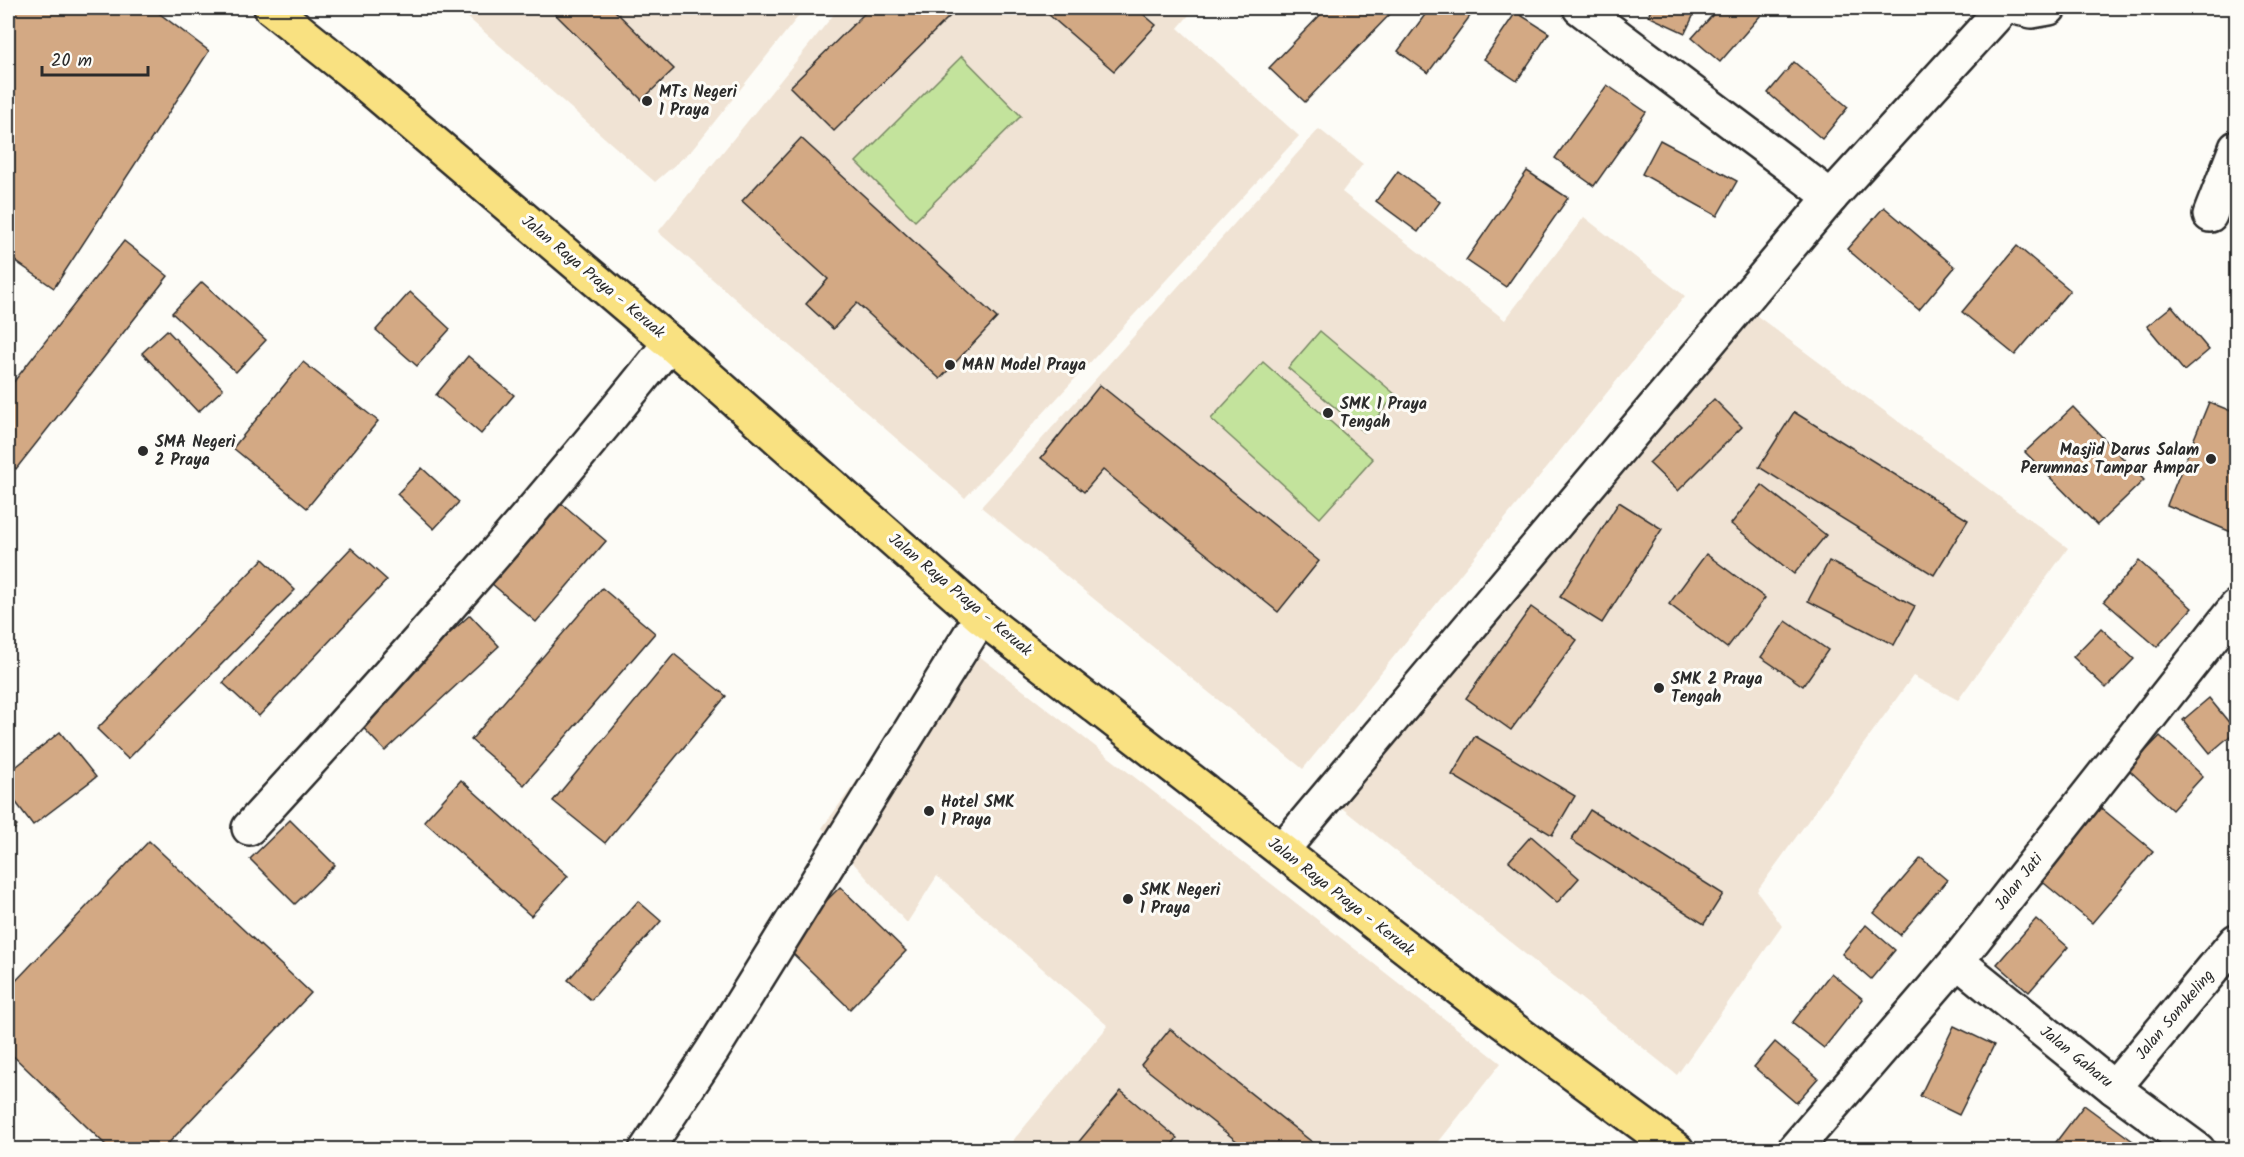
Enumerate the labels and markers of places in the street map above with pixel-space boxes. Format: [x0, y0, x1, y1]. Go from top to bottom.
place label: MTs Negeri 1 Praya [659, 80, 738, 123]
marker: MTs Negeri 1 Praya [640, 94, 654, 108]
place label: MAN Model Praya [962, 353, 1086, 378]
marker: MAN Model Praya [943, 358, 957, 372]
place label: SMK 1 Praya Tengah [1340, 392, 1427, 435]
marker: SMK 1 Praya Tengah [1321, 406, 1335, 420]
place label: SMA Negeri 2 Praya [155, 430, 236, 473]
place label: Masjid Darus Salam Perumnas Tampar Ampar [2021, 438, 2200, 481]
marker: SMA Negeri 2 Praya [136, 444, 150, 458]
marker: Masjid Darus Salam Perumnas Tampar Ampar [2204, 452, 2218, 466]
place label: SMK 2 Praya Tengah [1671, 667, 1762, 710]
marker: SMK 2 Praya Tengah [1652, 681, 1666, 695]
place label: Hotel SMK 1 Praya [941, 790, 1015, 833]
marker: Hotel SMK 1 Praya [922, 804, 936, 818]
place label: SMK Negeri 1 Praya [1140, 878, 1221, 921]
marker: SMK Negeri 1 Praya [1121, 892, 1135, 906]

